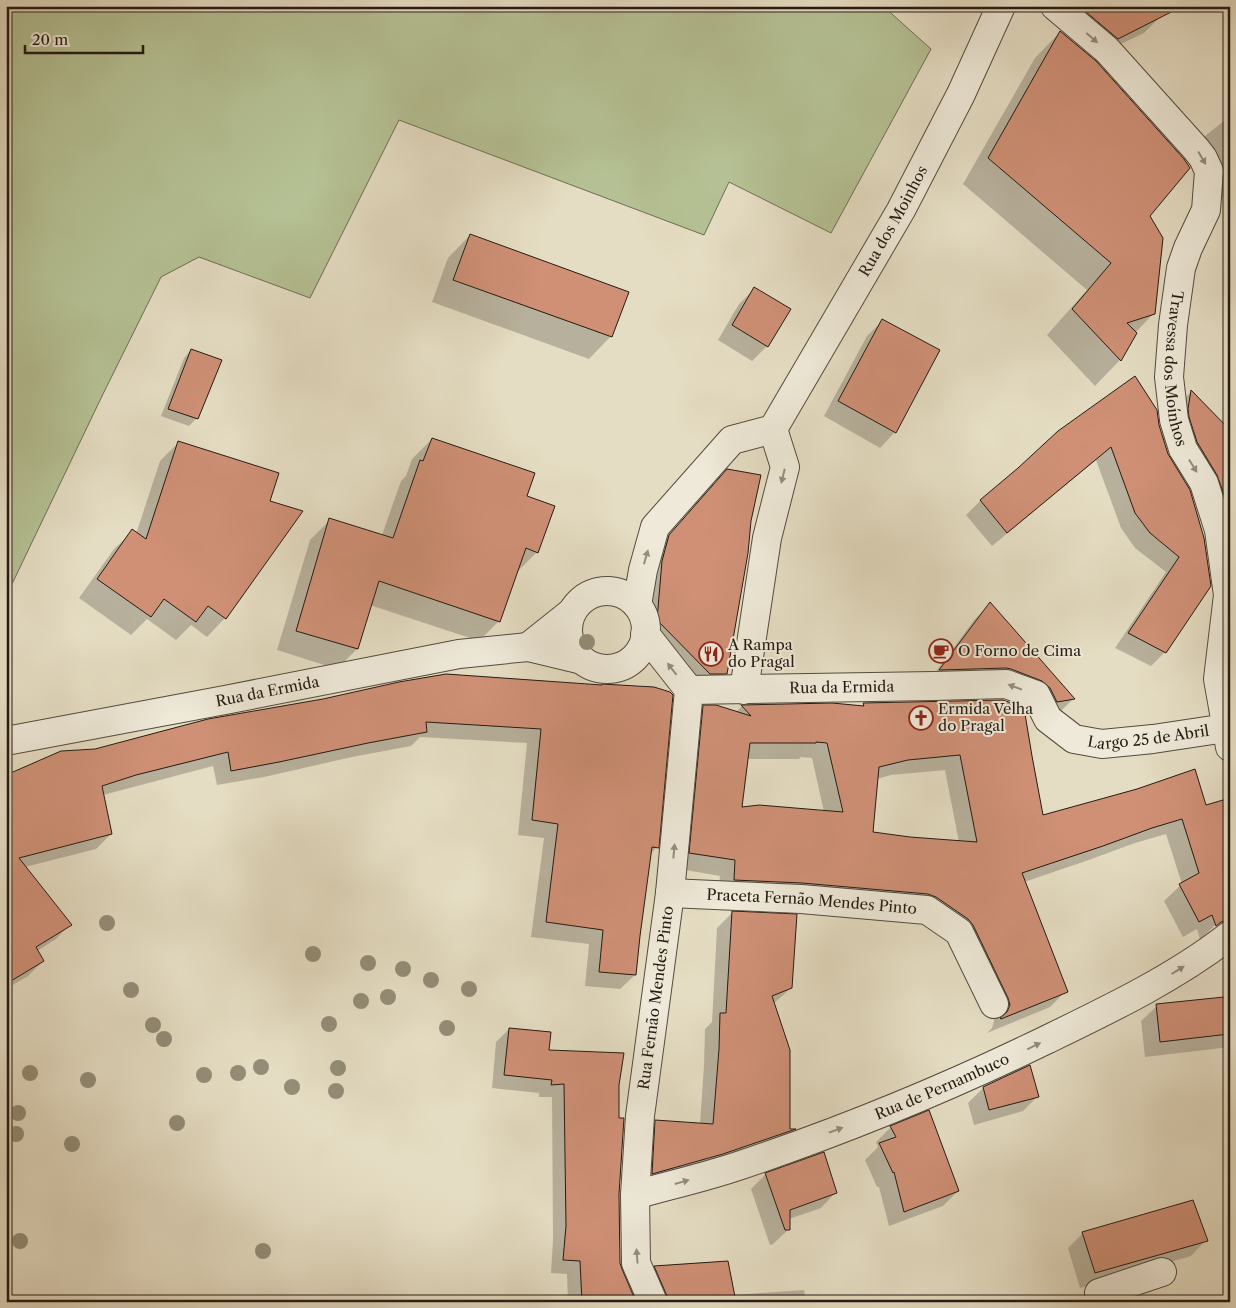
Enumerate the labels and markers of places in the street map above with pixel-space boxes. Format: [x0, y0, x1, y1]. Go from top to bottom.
place label: A Rampa do Pragal [727, 635, 795, 671]
cafe icon: O Forno de Cima [928, 638, 954, 664]
restaurant icon: A Rampa do Pragal [698, 641, 724, 667]
place label: O Forno de Cima [958, 641, 1081, 660]
place label: Ermida Velha do Pragal [938, 699, 1033, 735]
church icon: Ermida Velha do Pragal [908, 705, 934, 731]

